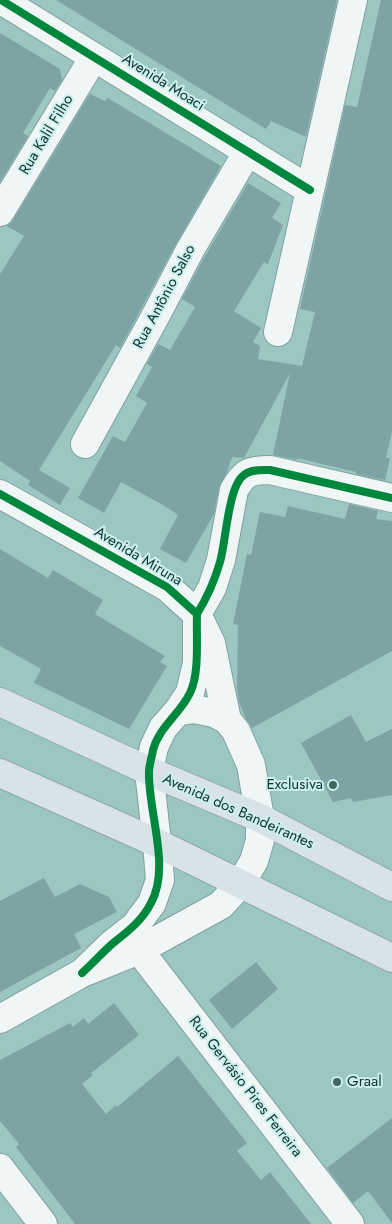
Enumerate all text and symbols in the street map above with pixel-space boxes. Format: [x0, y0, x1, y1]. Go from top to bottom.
street label: Avenida Moaci [118, 50, 208, 116]
street label: Rua Kalil Filho [16, 92, 78, 178]
street label: Rua Antônio Salso [130, 242, 200, 352]
street label: Avenida Miruna [91, 524, 185, 590]
street label: Avenida dos Bandeirantes [160, 770, 316, 854]
place label: Exclusiva [266, 776, 323, 794]
marker: Exclusiva [327, 779, 339, 791]
street label: Rua Gervásio Pires Ferreira [184, 1013, 306, 1161]
place label: Graal [347, 1073, 382, 1091]
marker: Graal [331, 1076, 343, 1088]

